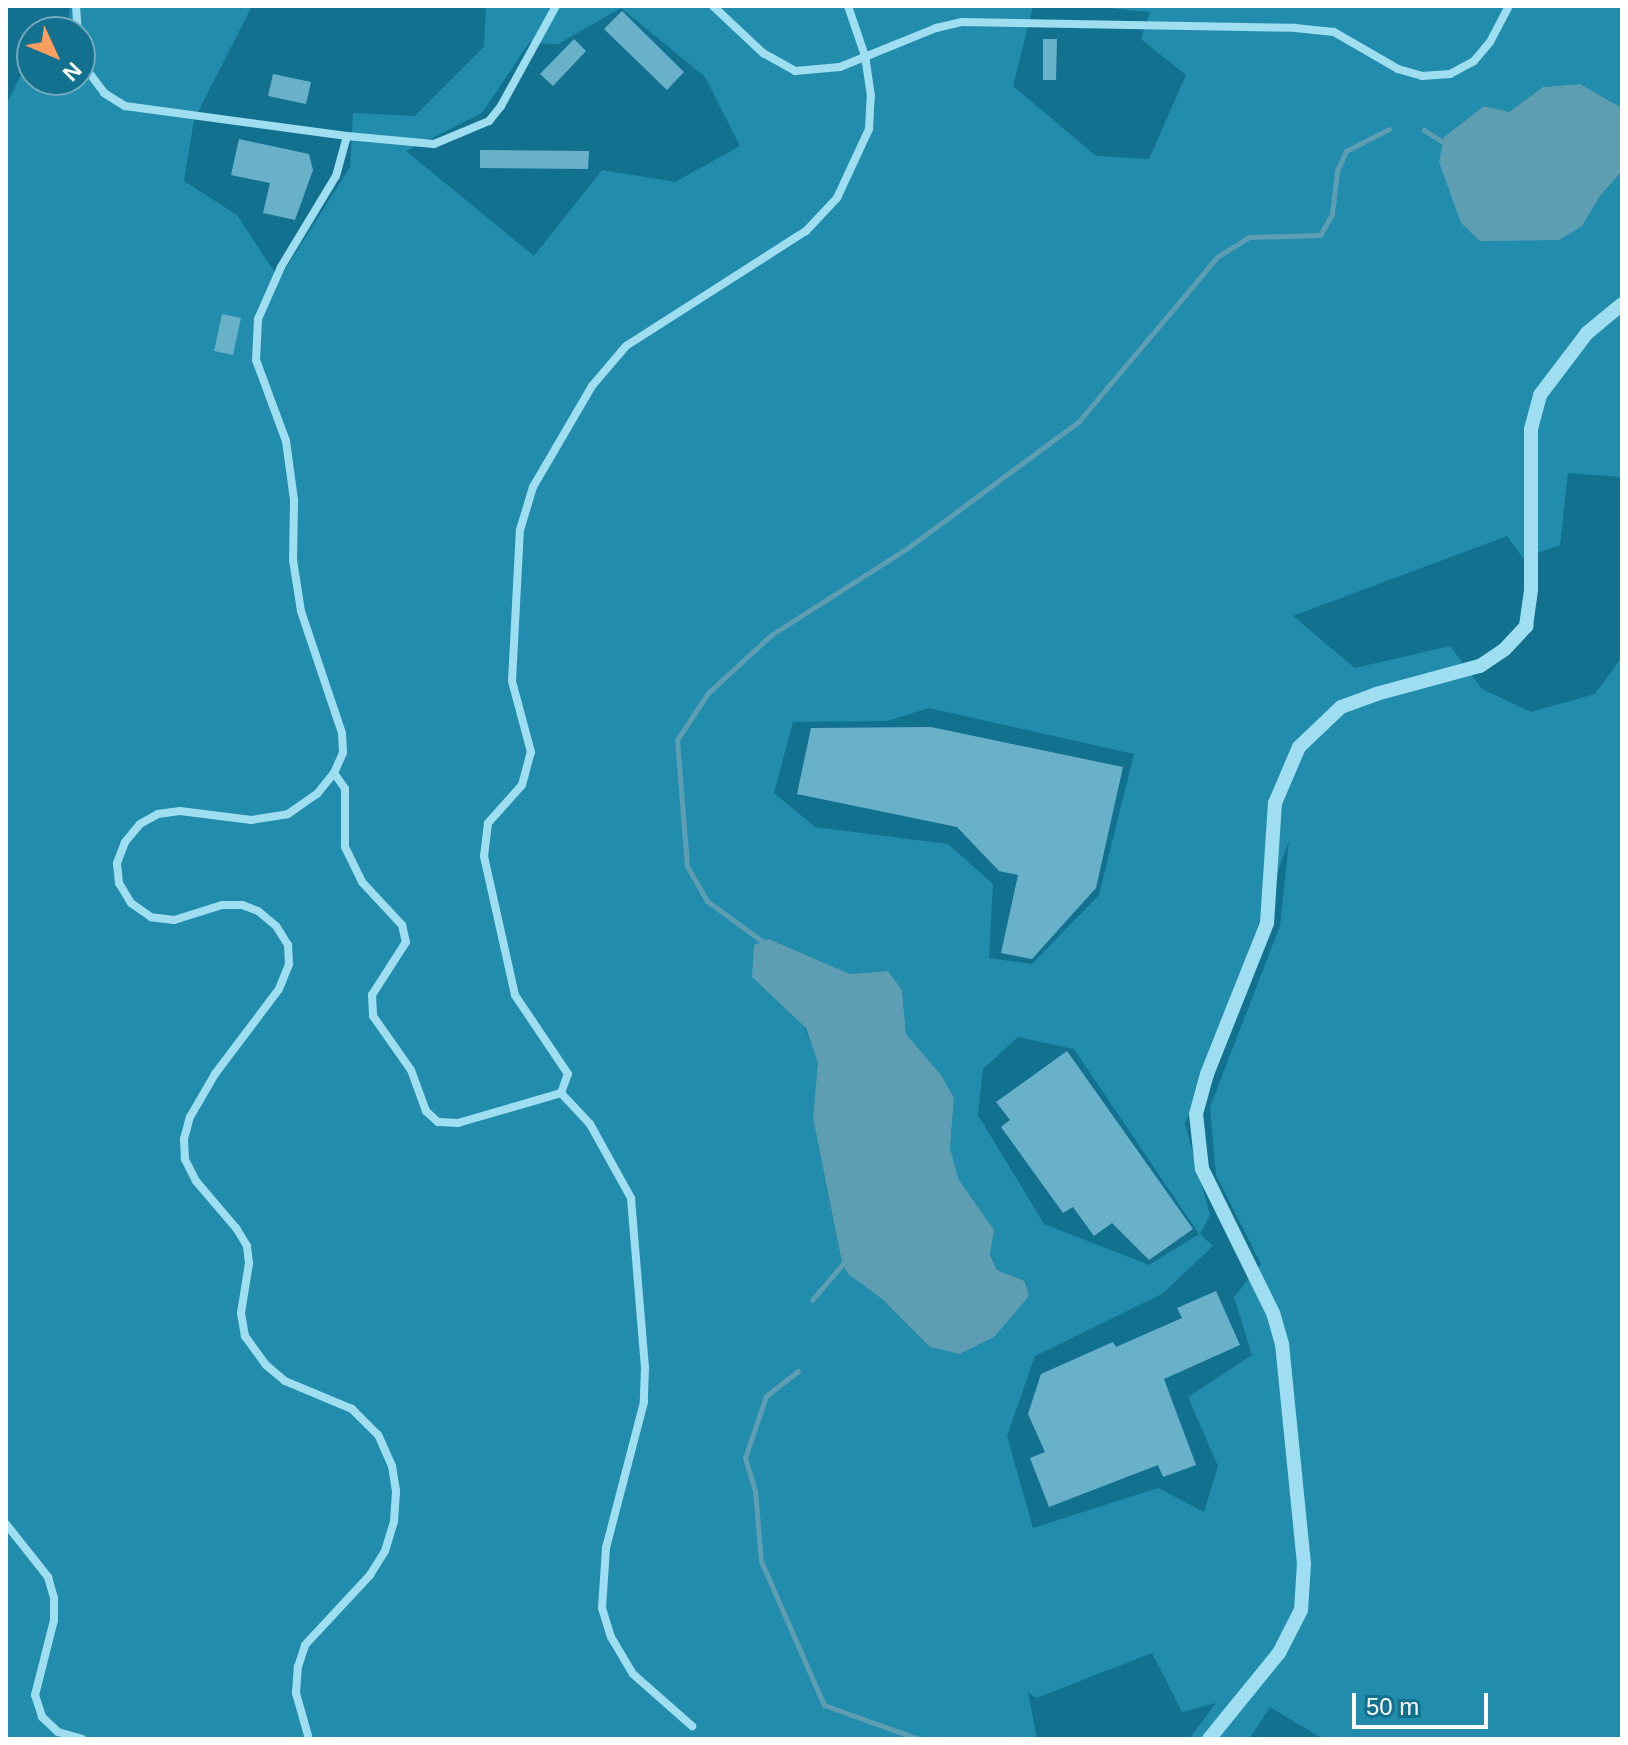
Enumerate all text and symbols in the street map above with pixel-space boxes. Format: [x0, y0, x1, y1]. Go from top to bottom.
north arrow [16, 16, 96, 96]
text: N [58, 57, 87, 86]
scale bar [1356, 1677, 1492, 1727]
text: 50 m [1366, 1693, 1419, 1720]

